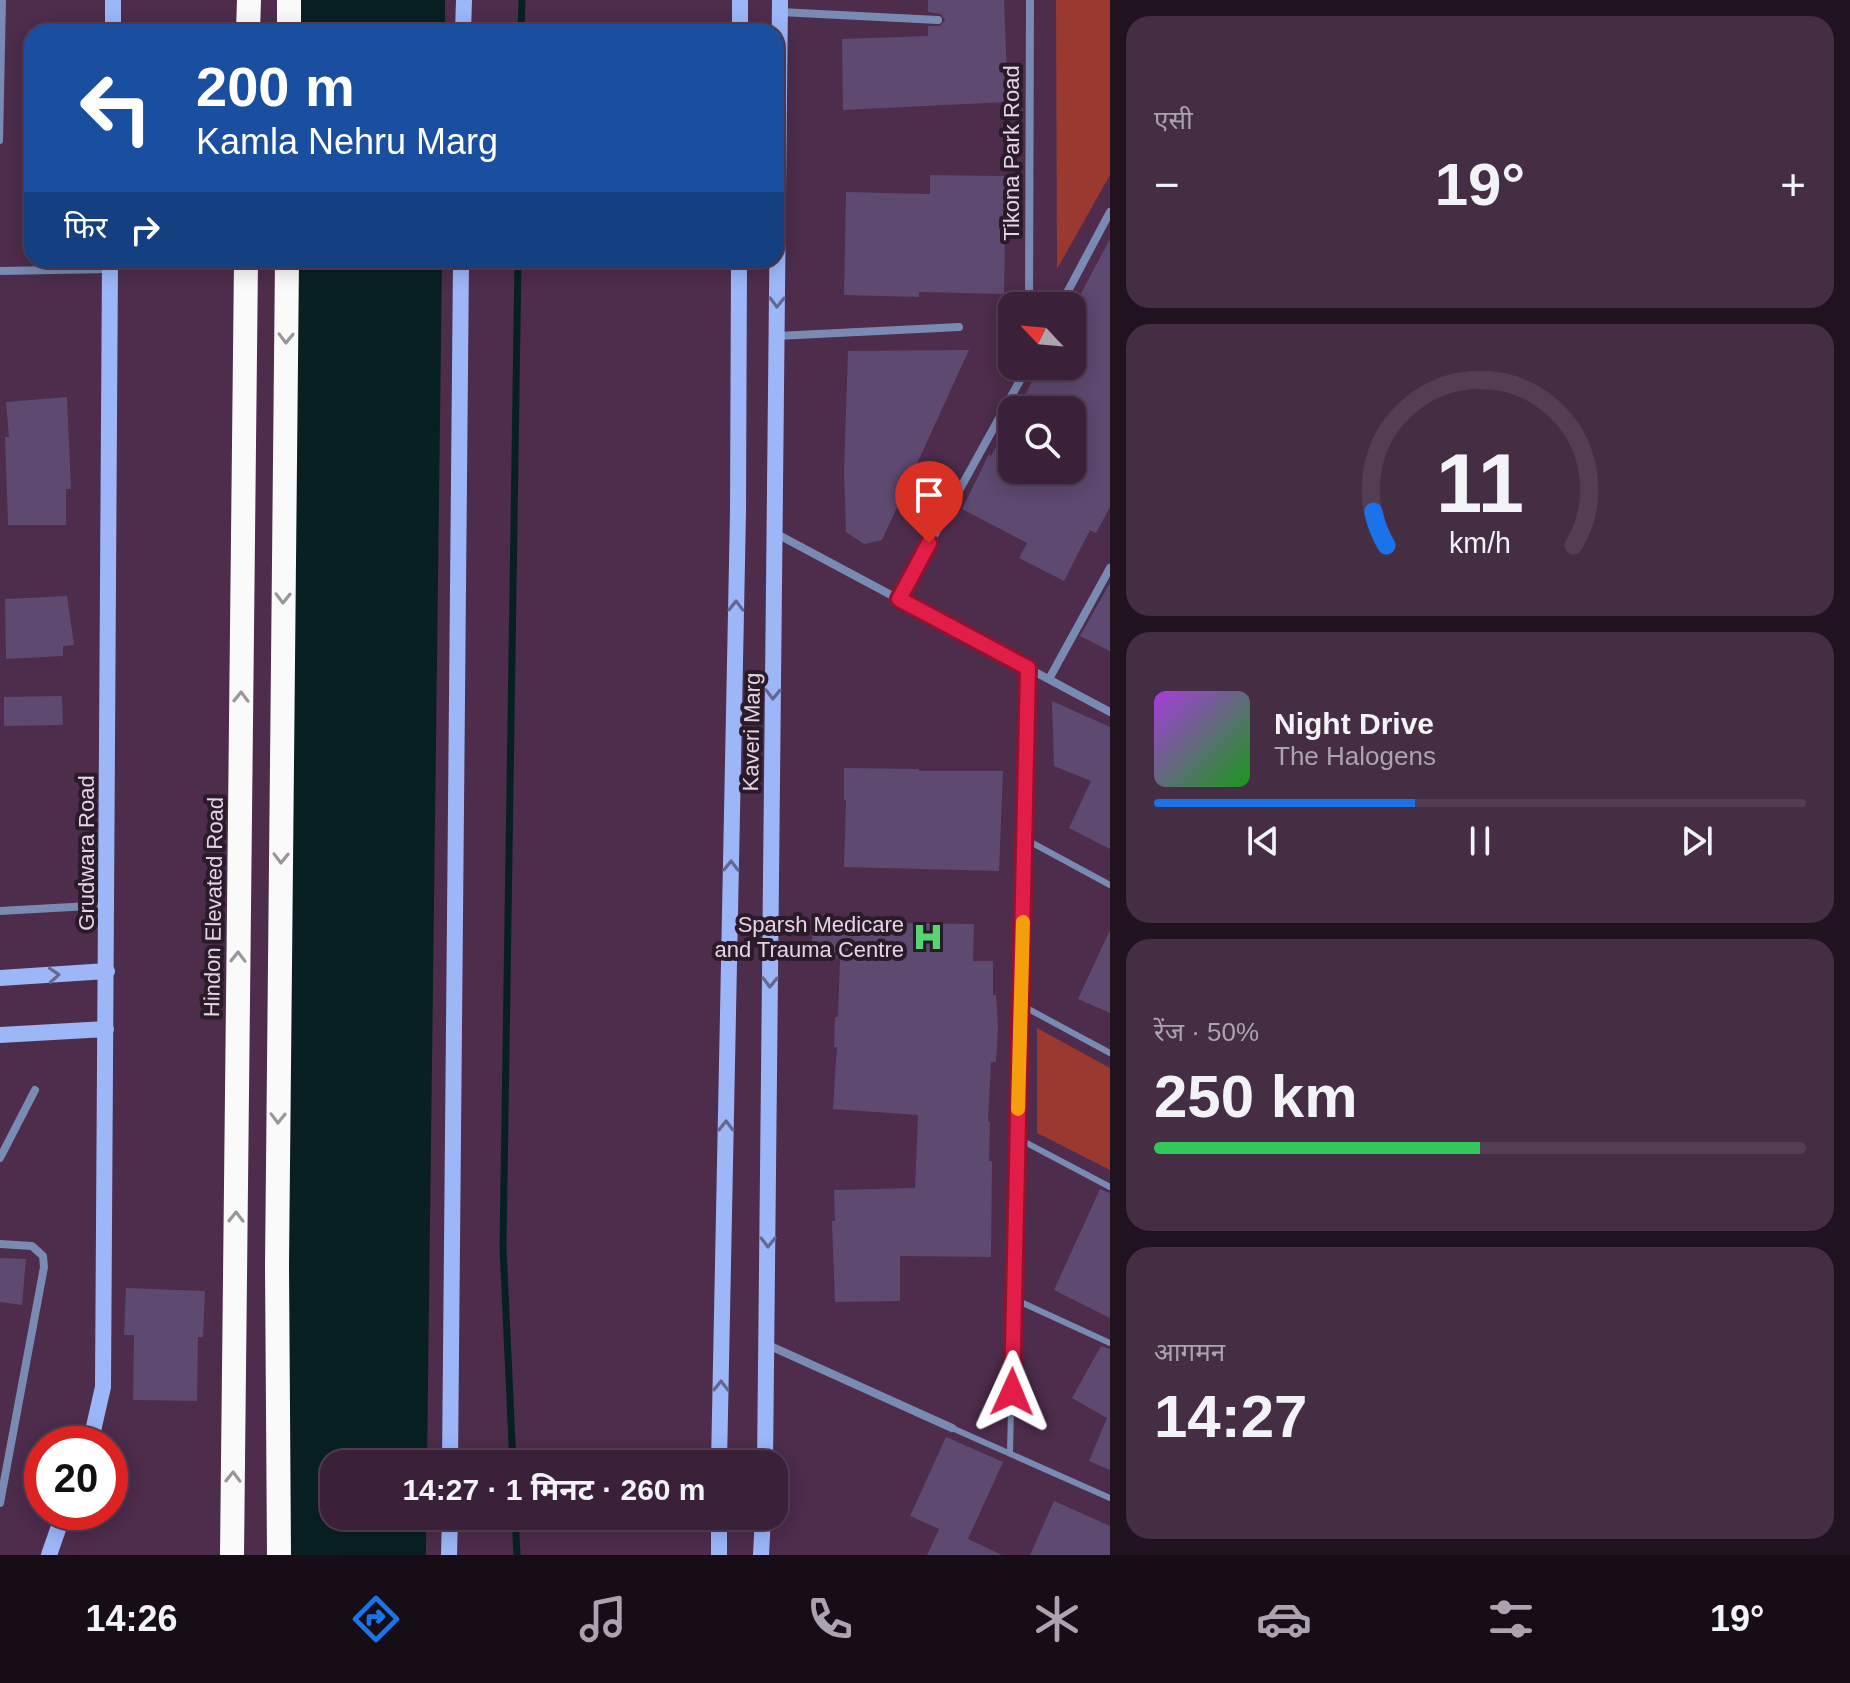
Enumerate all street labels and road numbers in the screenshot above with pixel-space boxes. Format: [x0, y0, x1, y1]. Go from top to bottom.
street label: Tikona Park Road [999, 65, 1024, 241]
street label: Kaveri Marg [738, 673, 765, 792]
street label: Grudwara Road [74, 775, 99, 931]
street label: Hindon Elevated Road [199, 797, 228, 1017]

